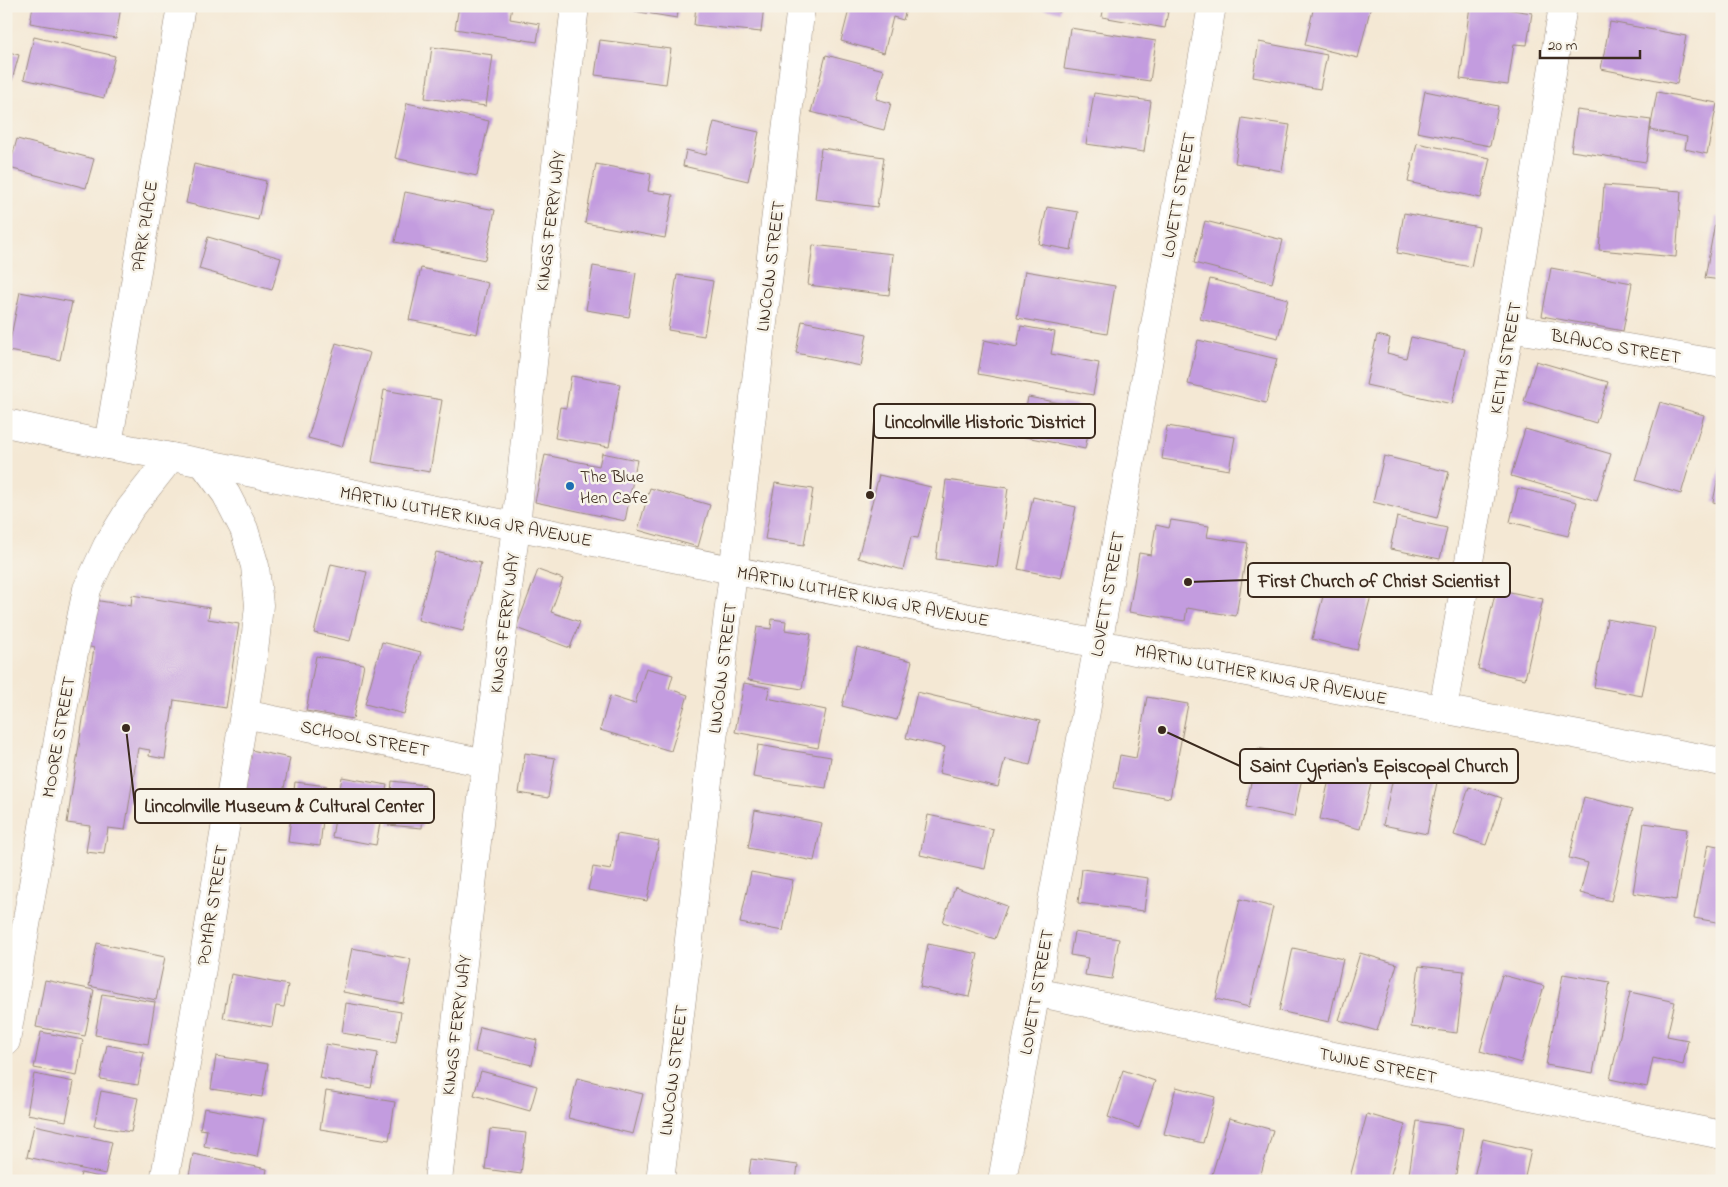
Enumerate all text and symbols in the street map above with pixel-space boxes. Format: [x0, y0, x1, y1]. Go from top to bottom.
scale bar [1540, 28, 1640, 60]
text: 20 m [1548, 35, 1578, 57]
street label: LOVETT STREET [1156, 131, 1204, 260]
street label: KINGS FERRY WAY [530, 149, 574, 293]
street label: PARK PLACE [126, 179, 166, 274]
street label: LINCOLN STREET [751, 199, 793, 333]
street label: KEITH STREET [1484, 300, 1530, 416]
street label: BLANCO STREET [1548, 324, 1683, 372]
callout: Lincolnville Historic District [874, 404, 1095, 438]
text: Lincolnville Historic District [885, 410, 1086, 437]
place label: The Blue Hen Cafe [580, 465, 649, 512]
marker: The Blue Hen Cafe [564, 480, 576, 492]
street label: MARTIN LUTHER KING JR AVENUE [337, 481, 594, 555]
street label: LOVETT STREET [1085, 530, 1133, 659]
street label: KINGS FERRY WAY [484, 551, 528, 695]
street label: MARTIN LUTHER KING JR AVENUE [734, 561, 991, 635]
callout: First Church of Christ Scientist [1248, 563, 1510, 597]
text: First Church of Christ Scientist [1257, 569, 1500, 596]
street label: LINCOLN STREET [703, 601, 745, 735]
street label: MARTIN LUTHER KING JR AVENUE [1132, 639, 1389, 713]
street label: MOORE STREET [37, 675, 83, 800]
street label: SCHOOL STREET [298, 715, 431, 765]
callout: Saint Cyprian's Episcopal Church [1240, 749, 1518, 783]
text: Saint Cyprian's Episcopal Church [1250, 754, 1508, 783]
callout: Lincolnville Museum & Cultural Center [135, 789, 434, 823]
text: Lincolnville Museum & Cultural Center [144, 794, 425, 821]
street label: POMAR STREET [192, 843, 236, 967]
street label: LOVETT STREET [1014, 928, 1062, 1057]
street label: KINGS FERRY WAY [436, 953, 480, 1097]
street label: LINCOLN STREET [654, 1003, 696, 1137]
street label: TWINE STREET [1316, 1042, 1439, 1092]

